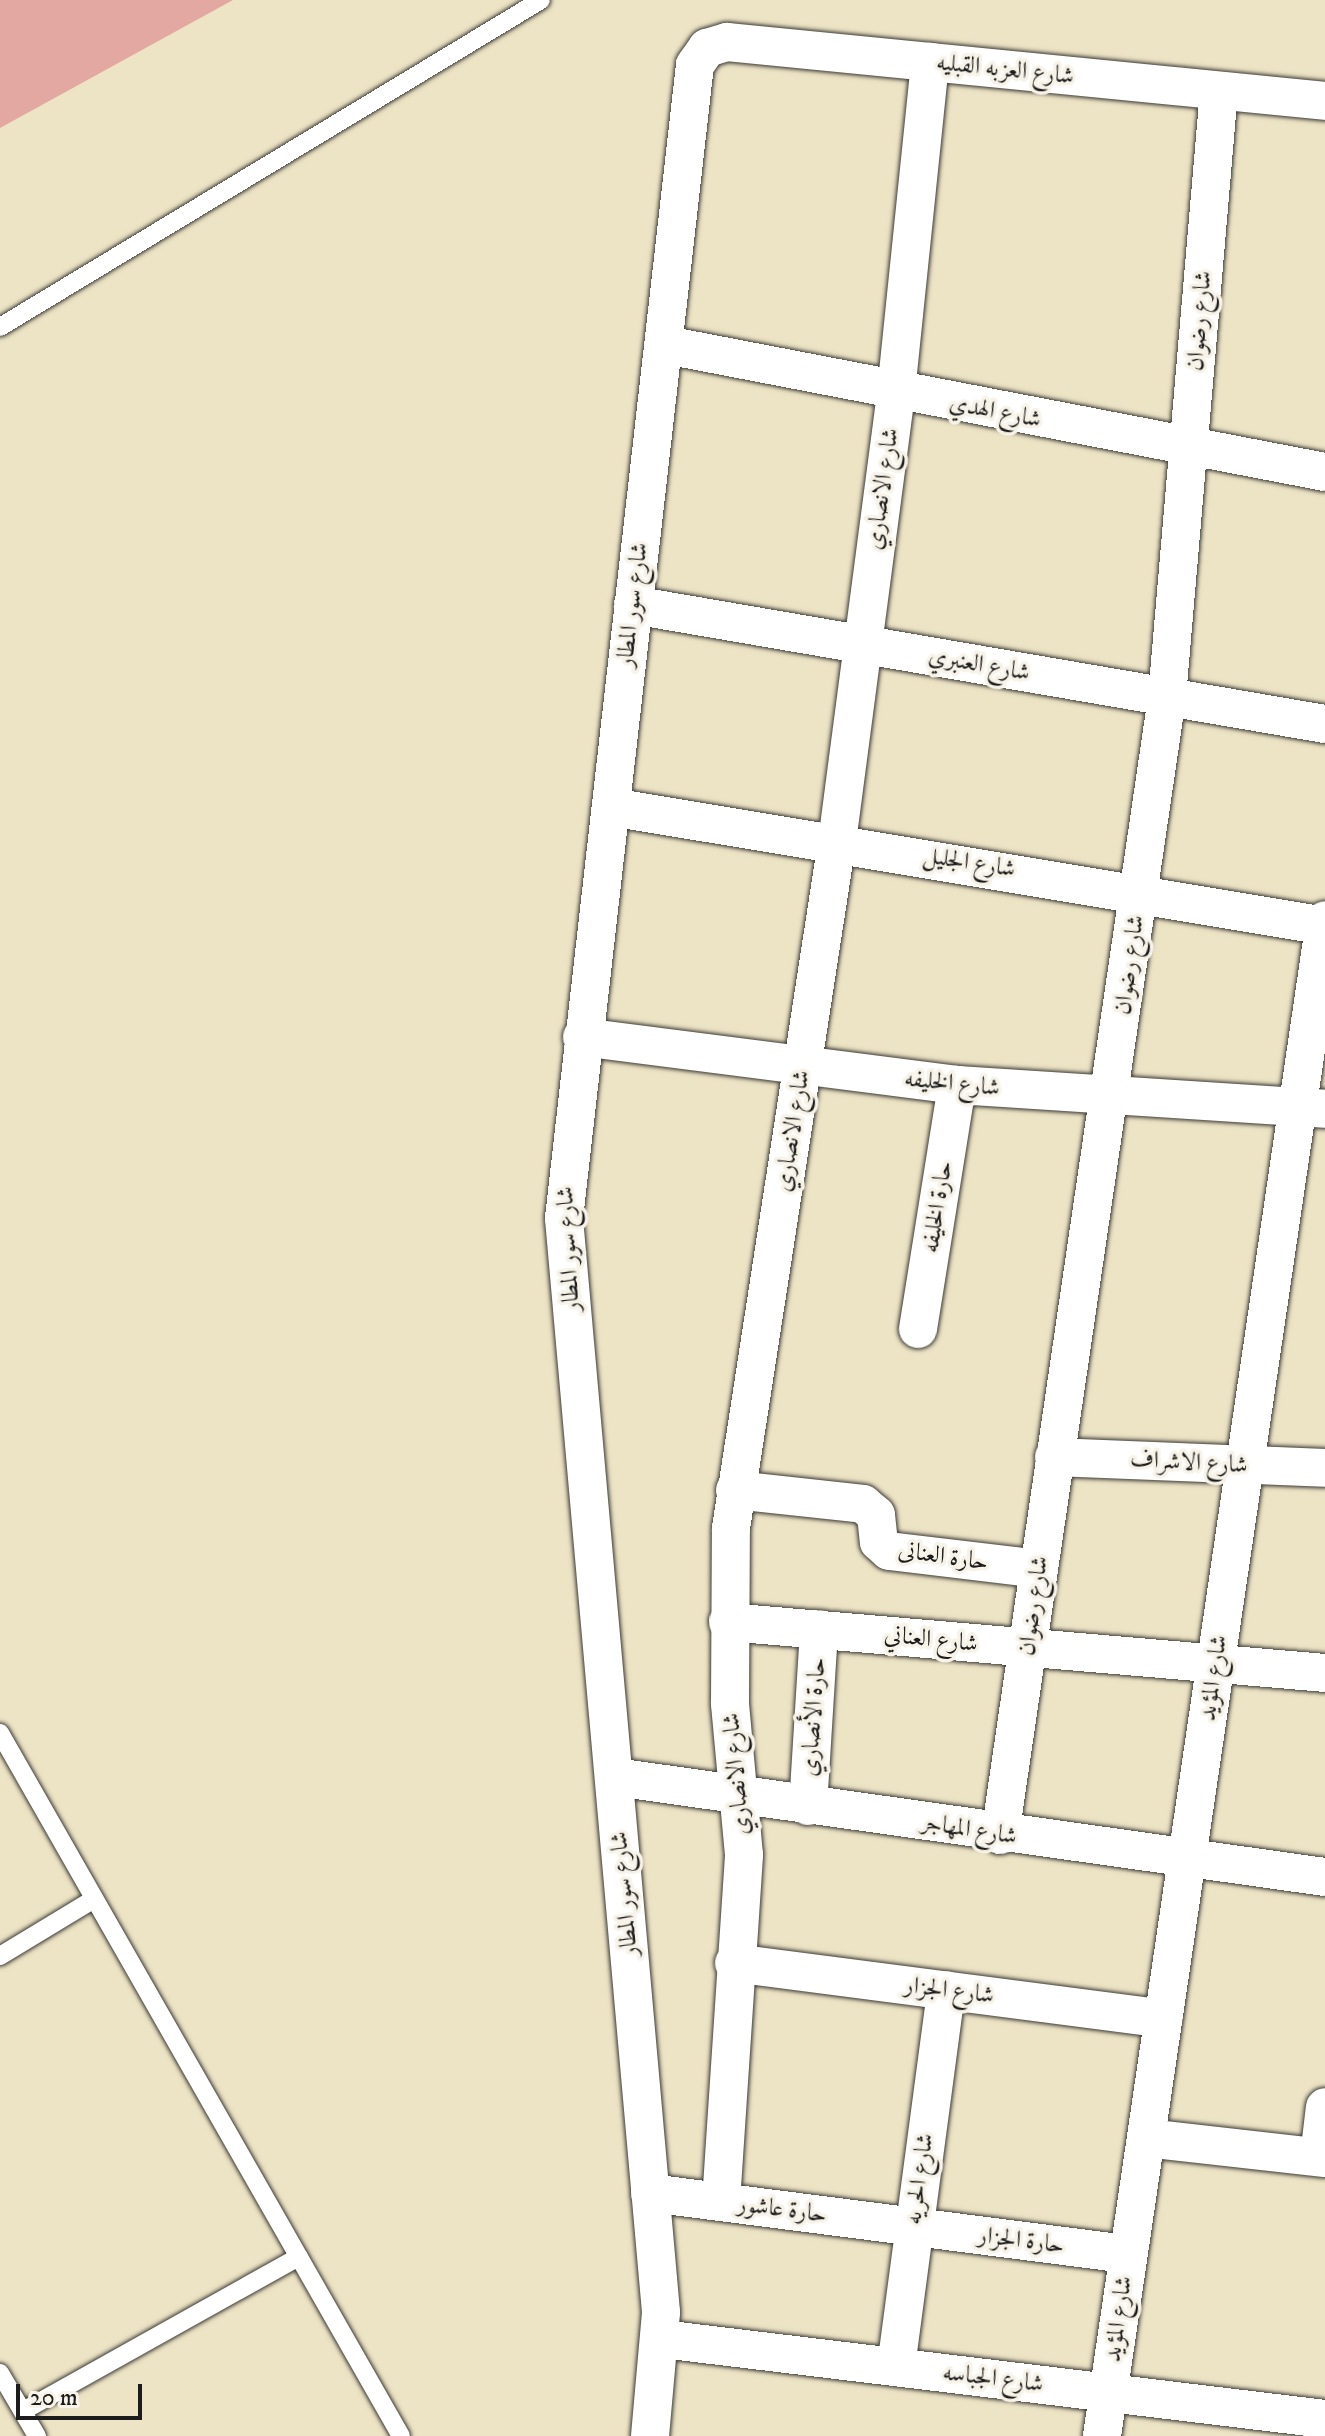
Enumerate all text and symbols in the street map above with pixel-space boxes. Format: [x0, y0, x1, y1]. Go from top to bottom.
street label: شارع العزبه القبليه [935, 48, 1075, 92]
street label: شارع رضوان [1181, 270, 1219, 372]
street label: شارع الهدي [947, 389, 1043, 435]
street label: شارع الانصاري [860, 426, 906, 552]
street label: شارع سور المطار [611, 541, 655, 669]
street label: شارع العنبري [926, 642, 1032, 688]
street label: شارع الجليل [921, 841, 1017, 885]
street label: شارع رضوان [1109, 913, 1151, 1017]
street label: شارع الخليفه [903, 1065, 1001, 1103]
street label: شارع الانصاري [769, 1068, 817, 1194]
street label: حارة الخليفه [917, 1159, 959, 1255]
street label: شارع سور المطار [551, 1186, 587, 1312]
street label: شارع الاشراف [1129, 1446, 1249, 1480]
street label: حارة العنانى [896, 1536, 990, 1578]
street label: شارع رضوان [1013, 1554, 1055, 1658]
street label: شارع العناني [883, 1621, 979, 1659]
street label: شارع المؤيد [1194, 1633, 1234, 1723]
street label: حارة الأنصاري [795, 1656, 833, 1778]
street label: شارع الانصاري [717, 1712, 757, 1836]
street label: شارع المهاجر [919, 1808, 1019, 1852]
street label: شارع سور المطار [605, 1830, 645, 1958]
street label: شارع الجزار [902, 1971, 996, 2011]
street label: شارع الحريه [899, 2131, 941, 2227]
street label: حارة عاشور [736, 2190, 828, 2230]
street label: حارة الجزار [976, 2221, 1066, 2261]
street label: شارع المؤيد [1099, 2274, 1139, 2364]
street label: شارع الجباسه [941, 2359, 1045, 2399]
scale bar [20, 2368, 146, 2418]
text: 20 m [30, 2383, 78, 2413]

